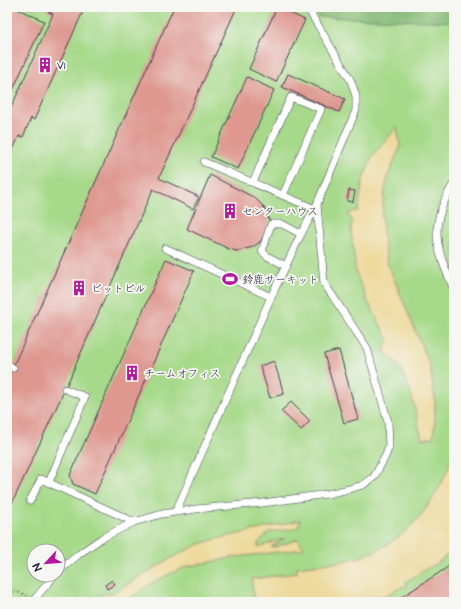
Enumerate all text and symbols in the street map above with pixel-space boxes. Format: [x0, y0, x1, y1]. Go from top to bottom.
building icon: V1 [36, 56, 54, 74]
place label: V1 [57, 58, 66, 73]
building icon: センターハウス [221, 202, 239, 220]
place label: センターハウス [242, 204, 318, 219]
sports icon: 鈴鹿サーキット [221, 270, 239, 288]
place label: 鈴鹿サーキット [242, 272, 319, 287]
building icon: ピットビル [70, 279, 88, 297]
place label: ピットビル [91, 281, 146, 296]
building icon: チームオフィス [123, 364, 141, 382]
place label: チームオフィス [144, 366, 221, 381]
north arrow [26, 543, 66, 583]
text: N [29, 561, 46, 574]

